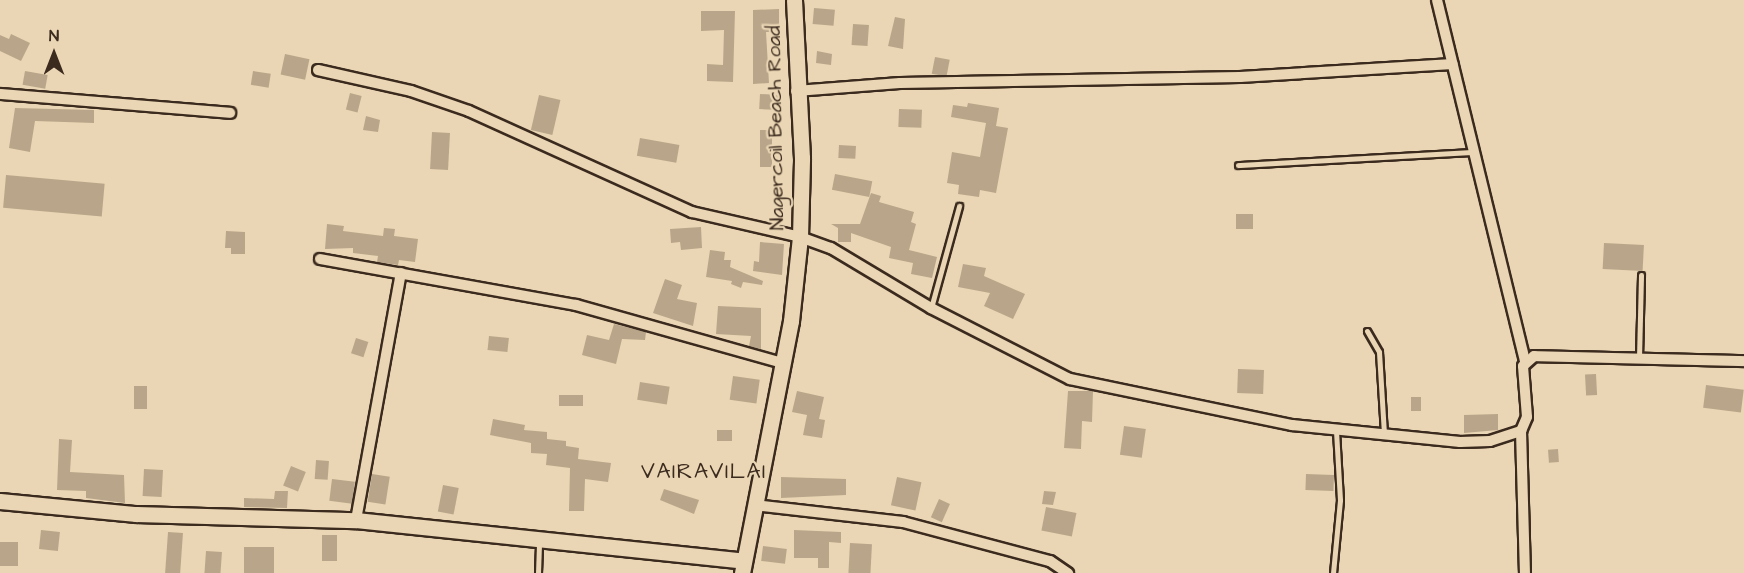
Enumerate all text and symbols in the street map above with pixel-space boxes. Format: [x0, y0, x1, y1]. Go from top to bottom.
north arrow [24, 24, 84, 84]
text: N [49, 25, 59, 47]
street label: Nagercoil Beach Road [762, 25, 790, 231]
district label: VAIRAVILAI [641, 459, 767, 485]

